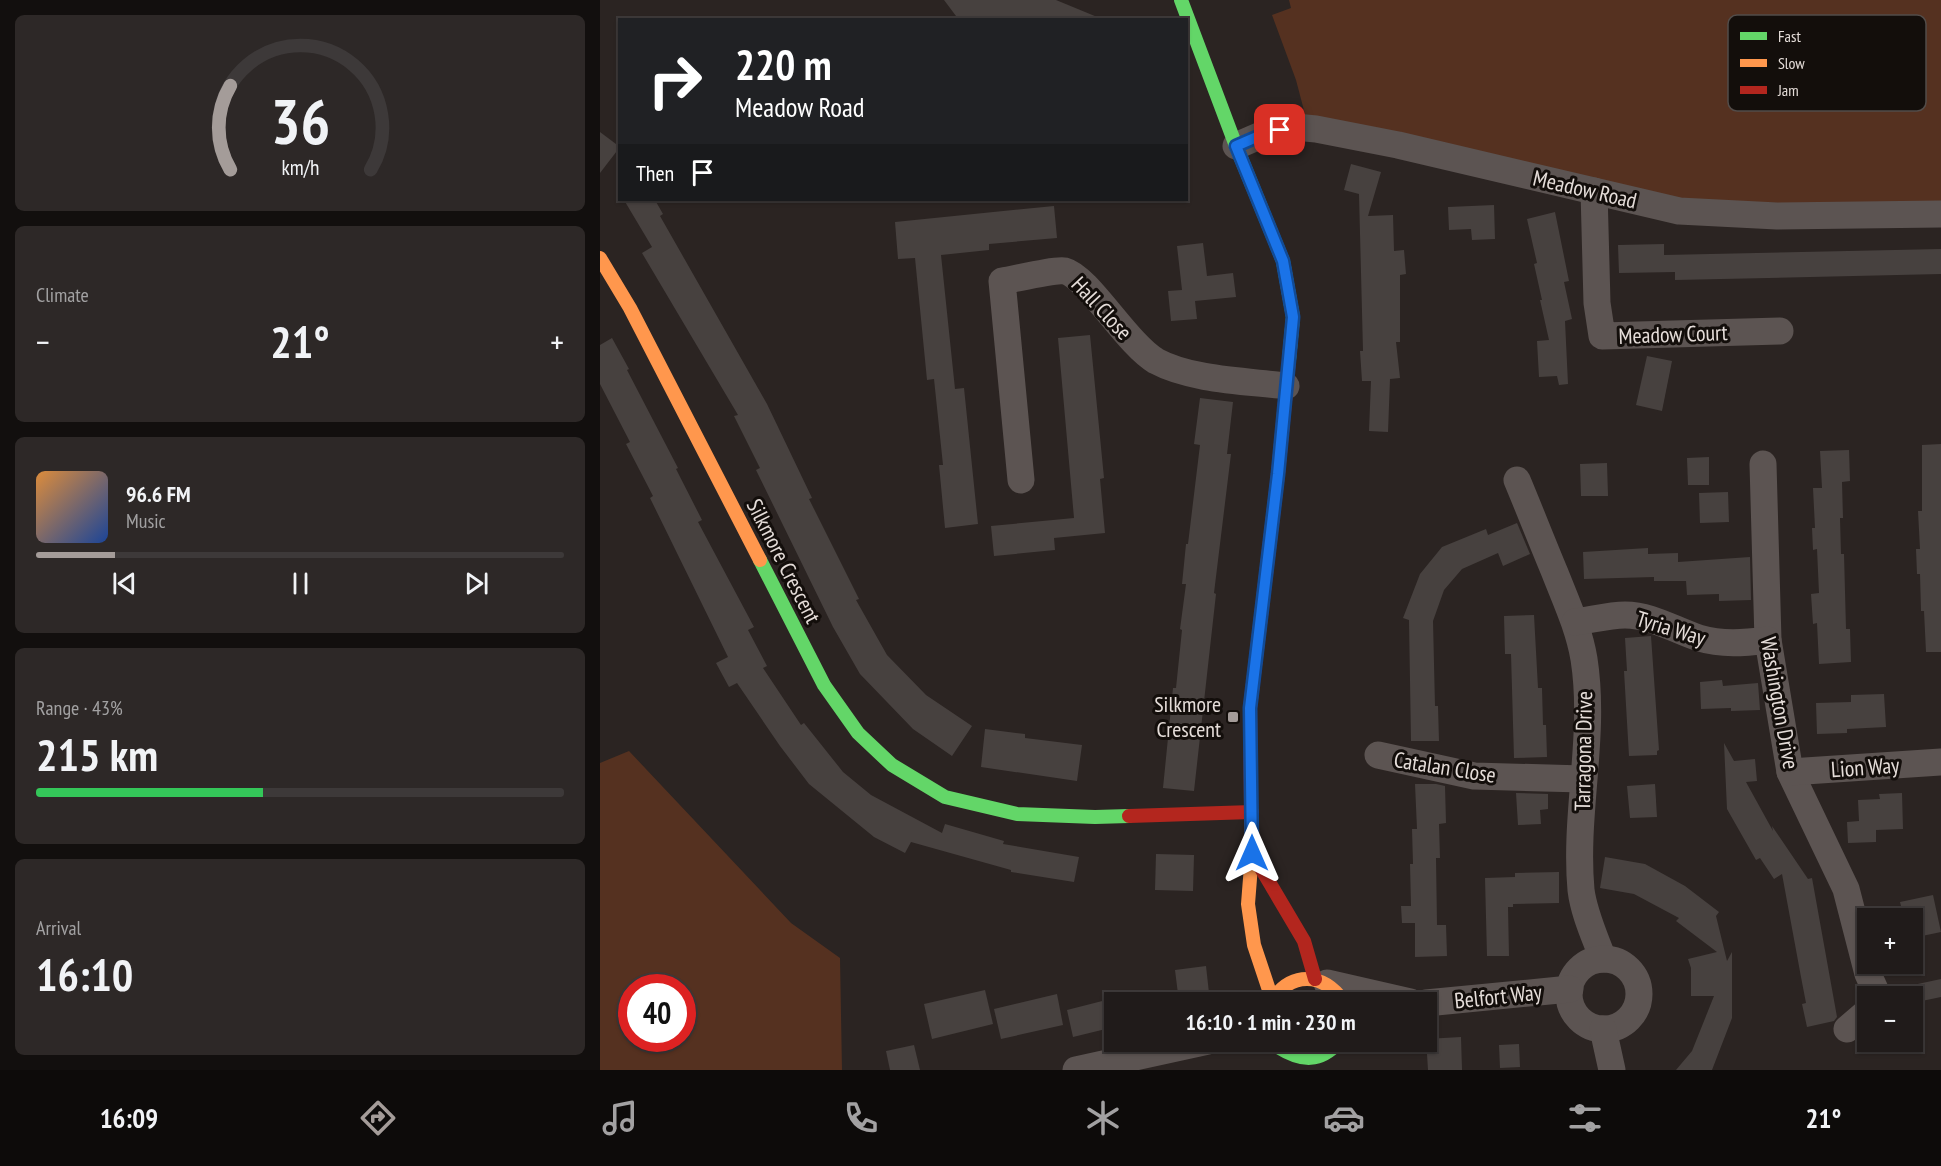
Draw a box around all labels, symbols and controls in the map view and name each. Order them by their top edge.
legend [1728,15,1926,111]
text: Fast [1778,26,1801,46]
text: 220 m [735,37,832,92]
icon: right [636,42,714,120]
text: Slow [1778,53,1805,73]
text: 36 [270,80,330,161]
text: Jam [1777,80,1799,100]
text: Meadow Road [735,90,864,124]
pin [1254,104,1305,155]
icon: arrive [1263,113,1296,146]
text: km/h [281,153,319,181]
icon: arrive [686,156,719,189]
text: Then [636,159,674,187]
street label: Meadow Road [1530,163,1640,215]
street label: Hall Close [1066,270,1138,346]
text: Climate [36,282,89,308]
text: 21° [270,312,330,370]
street label: Meadow Court [1618,318,1728,350]
text: − [36,320,50,363]
text: + [550,320,564,363]
text: 96.6 FM [126,480,191,508]
street label: Silkmore Crescent [741,494,827,628]
text: Music [126,508,166,534]
icon: previous [108,567,141,600]
icon: pause [284,567,317,600]
icon: next [460,567,493,600]
street label: Tyria Way [1633,604,1710,652]
street label: Washington Drive [1755,635,1805,771]
place label: Silkmore Crescent [1154,690,1221,743]
street label: Tarragona Drive [1568,691,1598,811]
text: Range · 43% [36,695,123,721]
marker: Silkmore Crescent [1226,710,1240,724]
text: 215 km [36,725,158,783]
street label: Catalan Close [1392,745,1498,789]
street label: Lion Way [1830,751,1901,783]
position arrow [1220,821,1284,885]
map controls [1857,908,1923,1052]
button: + [1857,908,1923,974]
text: Arrival [36,915,81,941]
text: 16:10 [36,945,133,1003]
speed limit sign: 40 [618,974,696,1052]
street label: Belfort Way [1453,977,1544,1015]
button: − [1857,986,1923,1052]
text: 16:10 · 1 min · 230 m [1185,1008,1356,1036]
icon: directions [357,1097,399,1139]
icon: music [599,1097,641,1139]
icon: phone [840,1097,882,1139]
icon: climate [1082,1097,1124,1139]
icon: car [1323,1097,1365,1139]
icon: filters [1564,1097,1606,1139]
text: 16:09 [100,1101,158,1135]
text: 21° [1806,1101,1841,1135]

